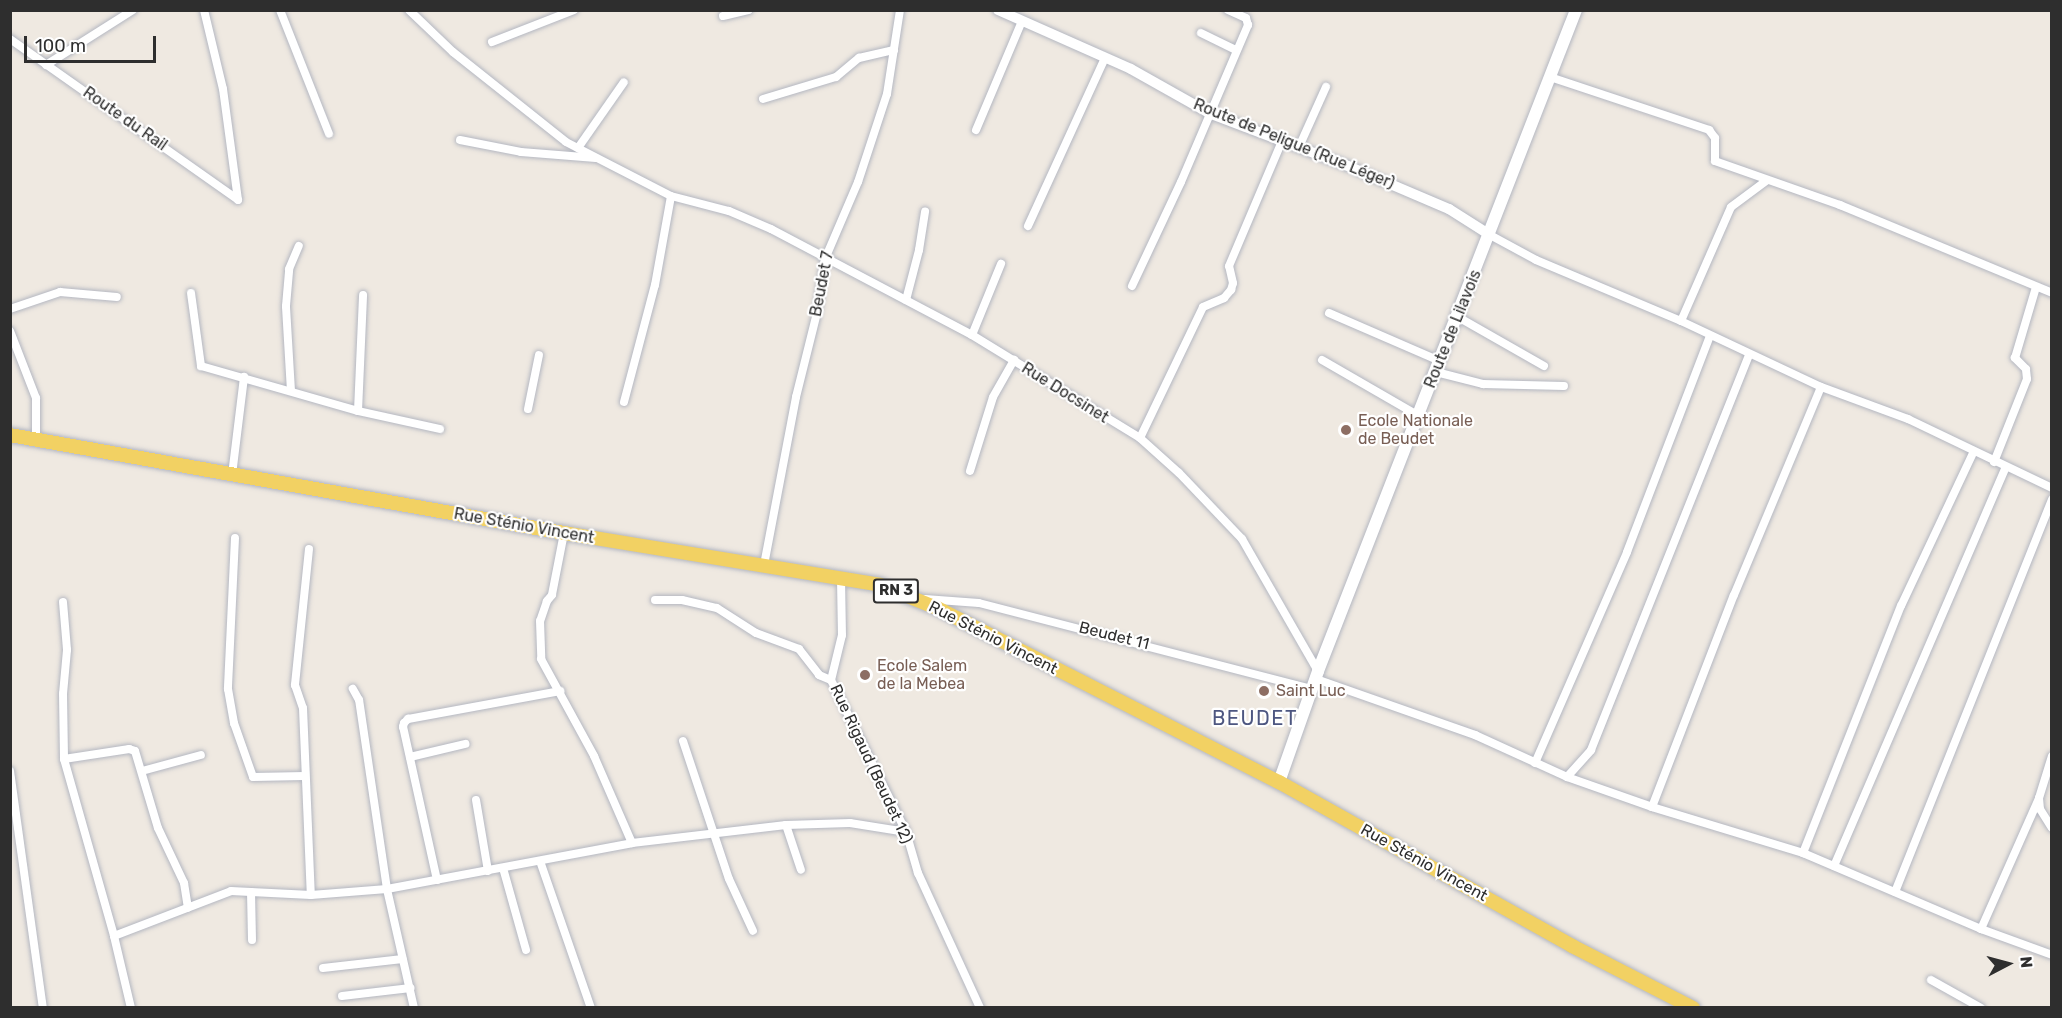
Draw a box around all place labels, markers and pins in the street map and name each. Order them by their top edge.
place label: Ecole Nationale de Beudet [1358,411,1473,449]
marker: Ecole Nationale de Beudet [1339,423,1353,437]
place label: Ecole Salem de la Mebea [877,656,967,694]
marker: Ecole Salem de la Mebea [858,668,872,682]
place label: Saint Luc [1276,681,1346,701]
marker: Saint Luc [1257,684,1271,698]

